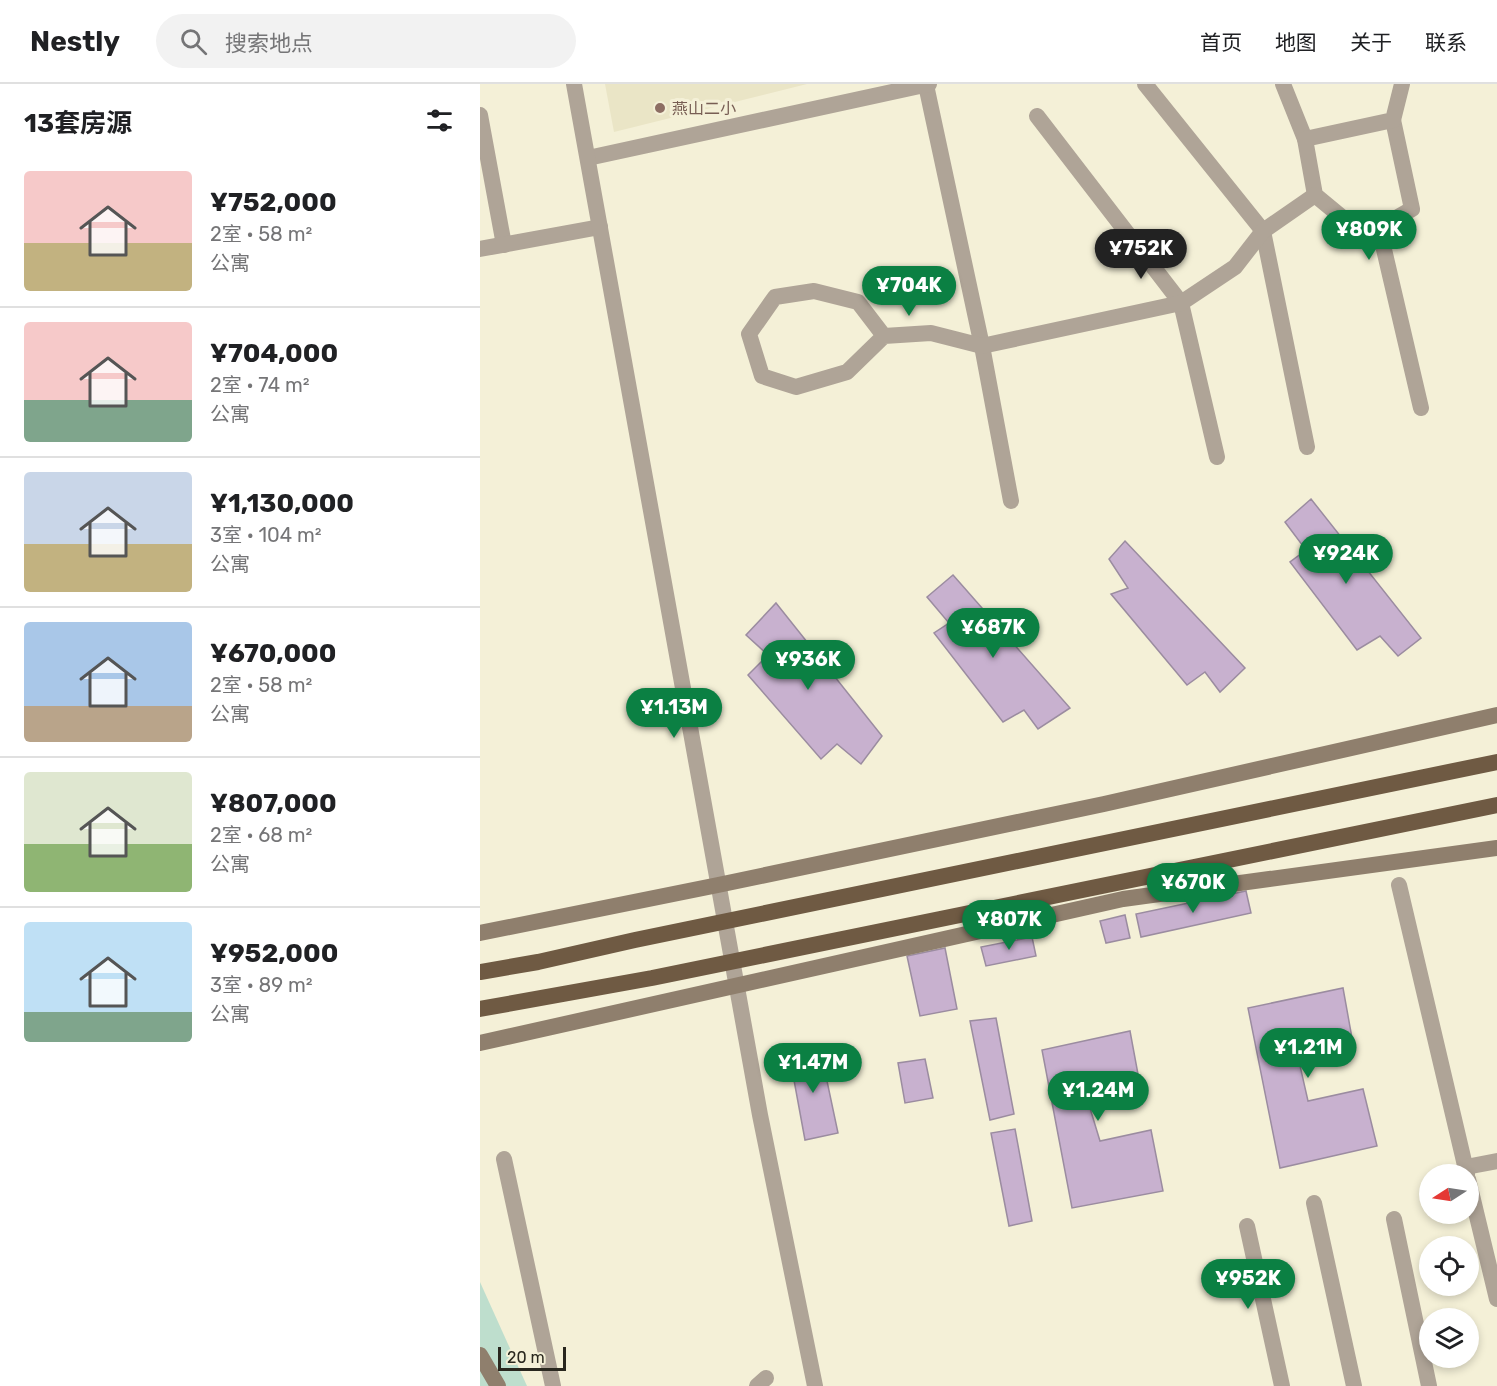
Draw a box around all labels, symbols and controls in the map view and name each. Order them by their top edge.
search box [156,14,576,68]
text: Nestly [30,25,120,58]
icon: search [177,25,210,58]
text: 搜索地点 [225,30,313,57]
text: 首页 [1200,30,1242,55]
text: 地图 [1275,30,1317,55]
text: 关于 [1350,30,1392,55]
text: 联系 [1425,30,1467,55]
place label: 燕山二小 [672,99,736,118]
marker: 燕山二小 [653,101,667,115]
icon: filters [423,104,456,137]
text: 13套房源 [24,108,132,139]
text: ¥752,000 [210,187,337,218]
icon: home [72,195,144,267]
pin: ¥809K [1327,210,1411,261]
text: ¥809K [1336,217,1403,241]
text: 2室 · 58 m² [210,222,312,246]
pin: ¥752K [1099,229,1183,280]
text: ¥752K [1109,236,1173,260]
text: 公寓 [210,251,250,275]
pin: ¥704K [867,266,951,317]
text: ¥704K [876,273,942,297]
text: ¥704,000 [210,338,338,369]
icon: home [72,346,144,418]
text: 2室 · 74 m² [210,373,310,397]
text: 公寓 [210,402,250,426]
text: ¥1,130,000 [210,488,354,519]
icon: home [72,496,144,568]
text: 3室 · 104 m² [210,523,322,547]
pin: ¥924K [1304,534,1388,585]
text: ¥924K [1313,541,1379,565]
text: 公寓 [210,552,250,576]
pin: ¥687K [951,608,1035,659]
text: ¥687K [960,615,1026,639]
text: ¥670,000 [210,638,336,669]
pin: ¥936K [766,640,850,691]
icon: home [72,646,144,718]
text: ¥936K [775,647,841,671]
text: 2室 · 58 m² [210,673,312,697]
pin: ¥1.13M [625,688,723,739]
text: ¥1.13M [640,695,708,719]
text: 公寓 [210,702,250,726]
text: ¥807,000 [210,788,337,819]
icon: home [72,796,144,868]
text: 2室 · 68 m² [210,823,312,847]
text: 公寓 [210,852,250,876]
pin: ¥670K [1151,863,1235,914]
text: ¥670K [1161,870,1225,894]
pin: ¥807K [967,900,1051,951]
text: ¥807K [976,907,1042,931]
text: ¥952,000 [210,938,338,969]
icon: home [72,946,144,1018]
text: 3室 · 89 m² [210,973,313,997]
text: 公寓 [210,1002,250,1026]
pin: ¥1.21M [1259,1028,1357,1079]
text: ¥1.21M [1274,1035,1342,1059]
pin: ¥1.47M [764,1043,862,1094]
text: ¥1.47M [778,1050,848,1074]
pin: ¥1.24M [1049,1071,1147,1122]
text: ¥1.24M [1062,1078,1134,1102]
north arrow [1419,1164,1479,1224]
map controls [1419,1164,1479,1368]
button: locate [1419,1236,1479,1296]
pin: ¥952K [1206,1259,1290,1310]
text: ¥952K [1215,1266,1281,1290]
button: layers [1419,1308,1479,1368]
scale bar [498,1344,566,1372]
text: 20 m [507,1348,545,1367]

